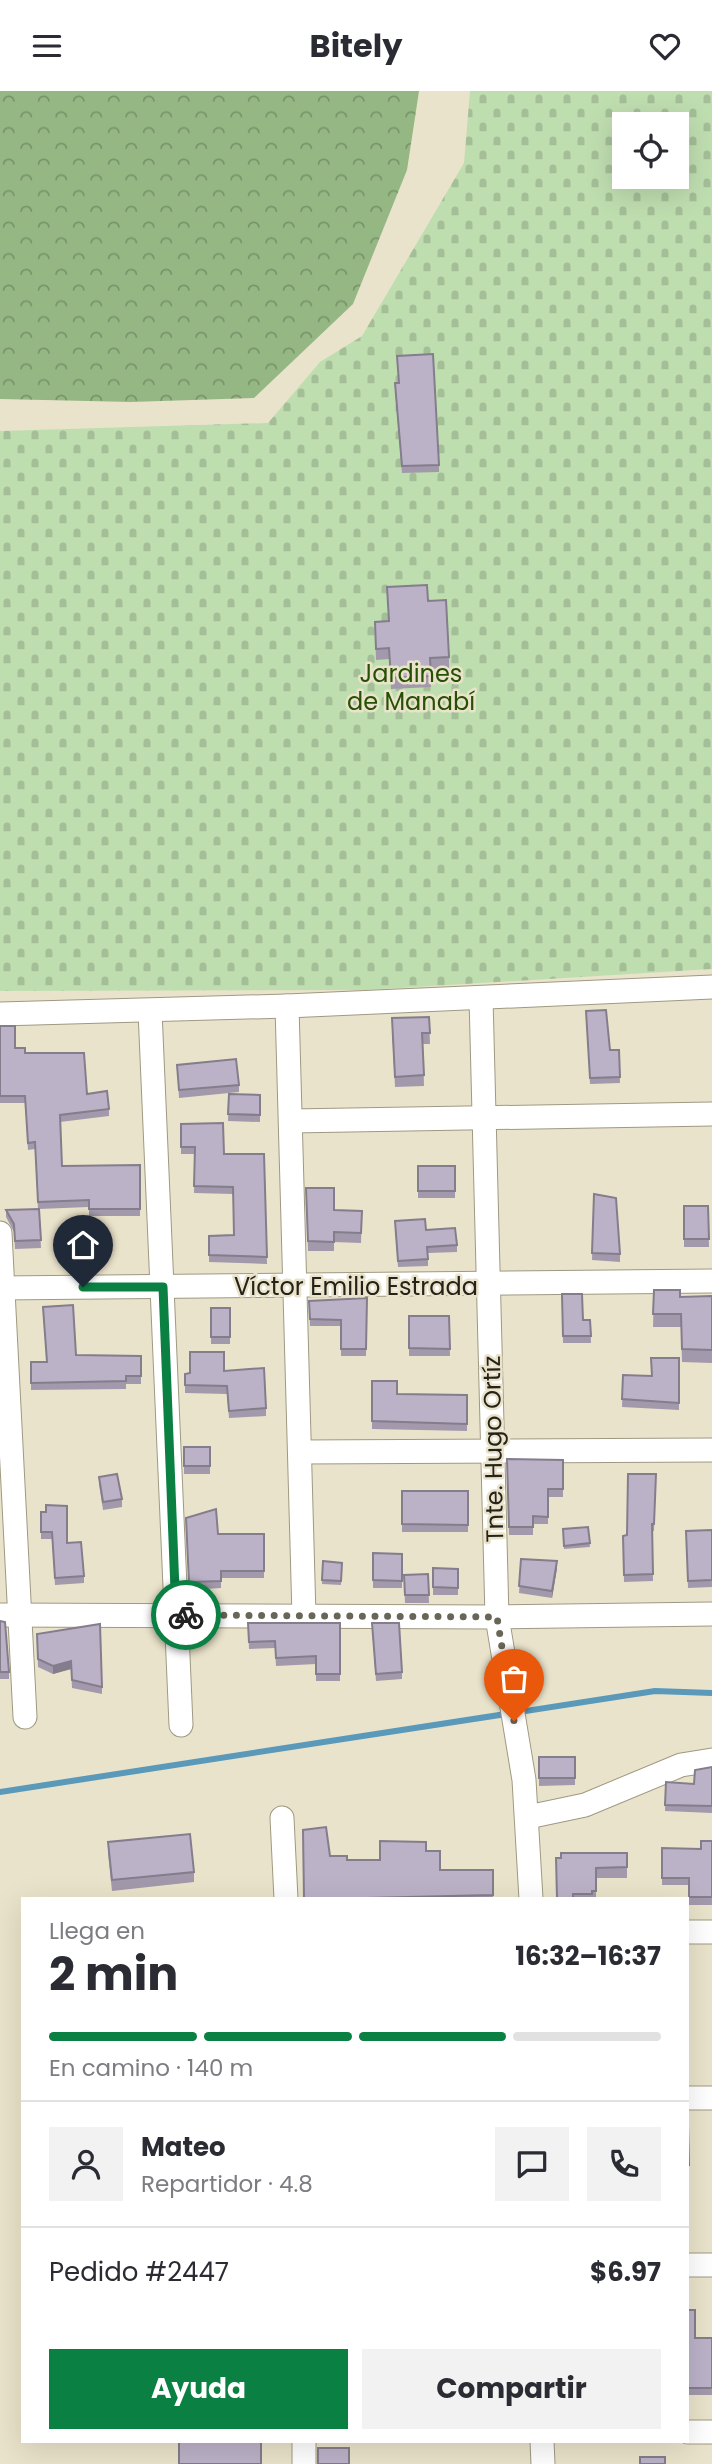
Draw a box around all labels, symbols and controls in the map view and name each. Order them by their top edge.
text: Bitely [310,23,402,68]
icon: menu [28,27,66,65]
icon: heart [646,27,684,65]
map controls [612,112,689,189]
button: locate [612,112,689,189]
park label: Jardines de Manabí [347,657,475,718]
pin [53,1215,113,1287]
icon: home [64,1226,102,1264]
street label: Víctor Emilio Estrada [234,1270,478,1303]
street label: Tnte. Hugo Ortíz [475,1355,511,1543]
courier [151,1580,221,1650]
icon: bike [167,1596,205,1634]
pin [484,1649,544,1721]
icon: bag [495,1660,533,1698]
text: Llega en [49,1915,145,1947]
text: 16:32–16:37 [515,1938,661,1974]
text: 2 min [49,1942,178,2006]
text: En camino · 140 m [49,2052,253,2084]
button: person [49,2127,123,2201]
button: chat [495,2127,569,2201]
button: phone [587,2127,661,2201]
text: Mateo [141,2129,226,2165]
text: Repartidor · 4.8 [141,2168,313,2200]
text: Pedido #2447 [49,2254,229,2290]
text: $6.97 [590,2254,661,2290]
button: Ayuda [49,2349,348,2429]
button: Compartir [362,2349,661,2429]

